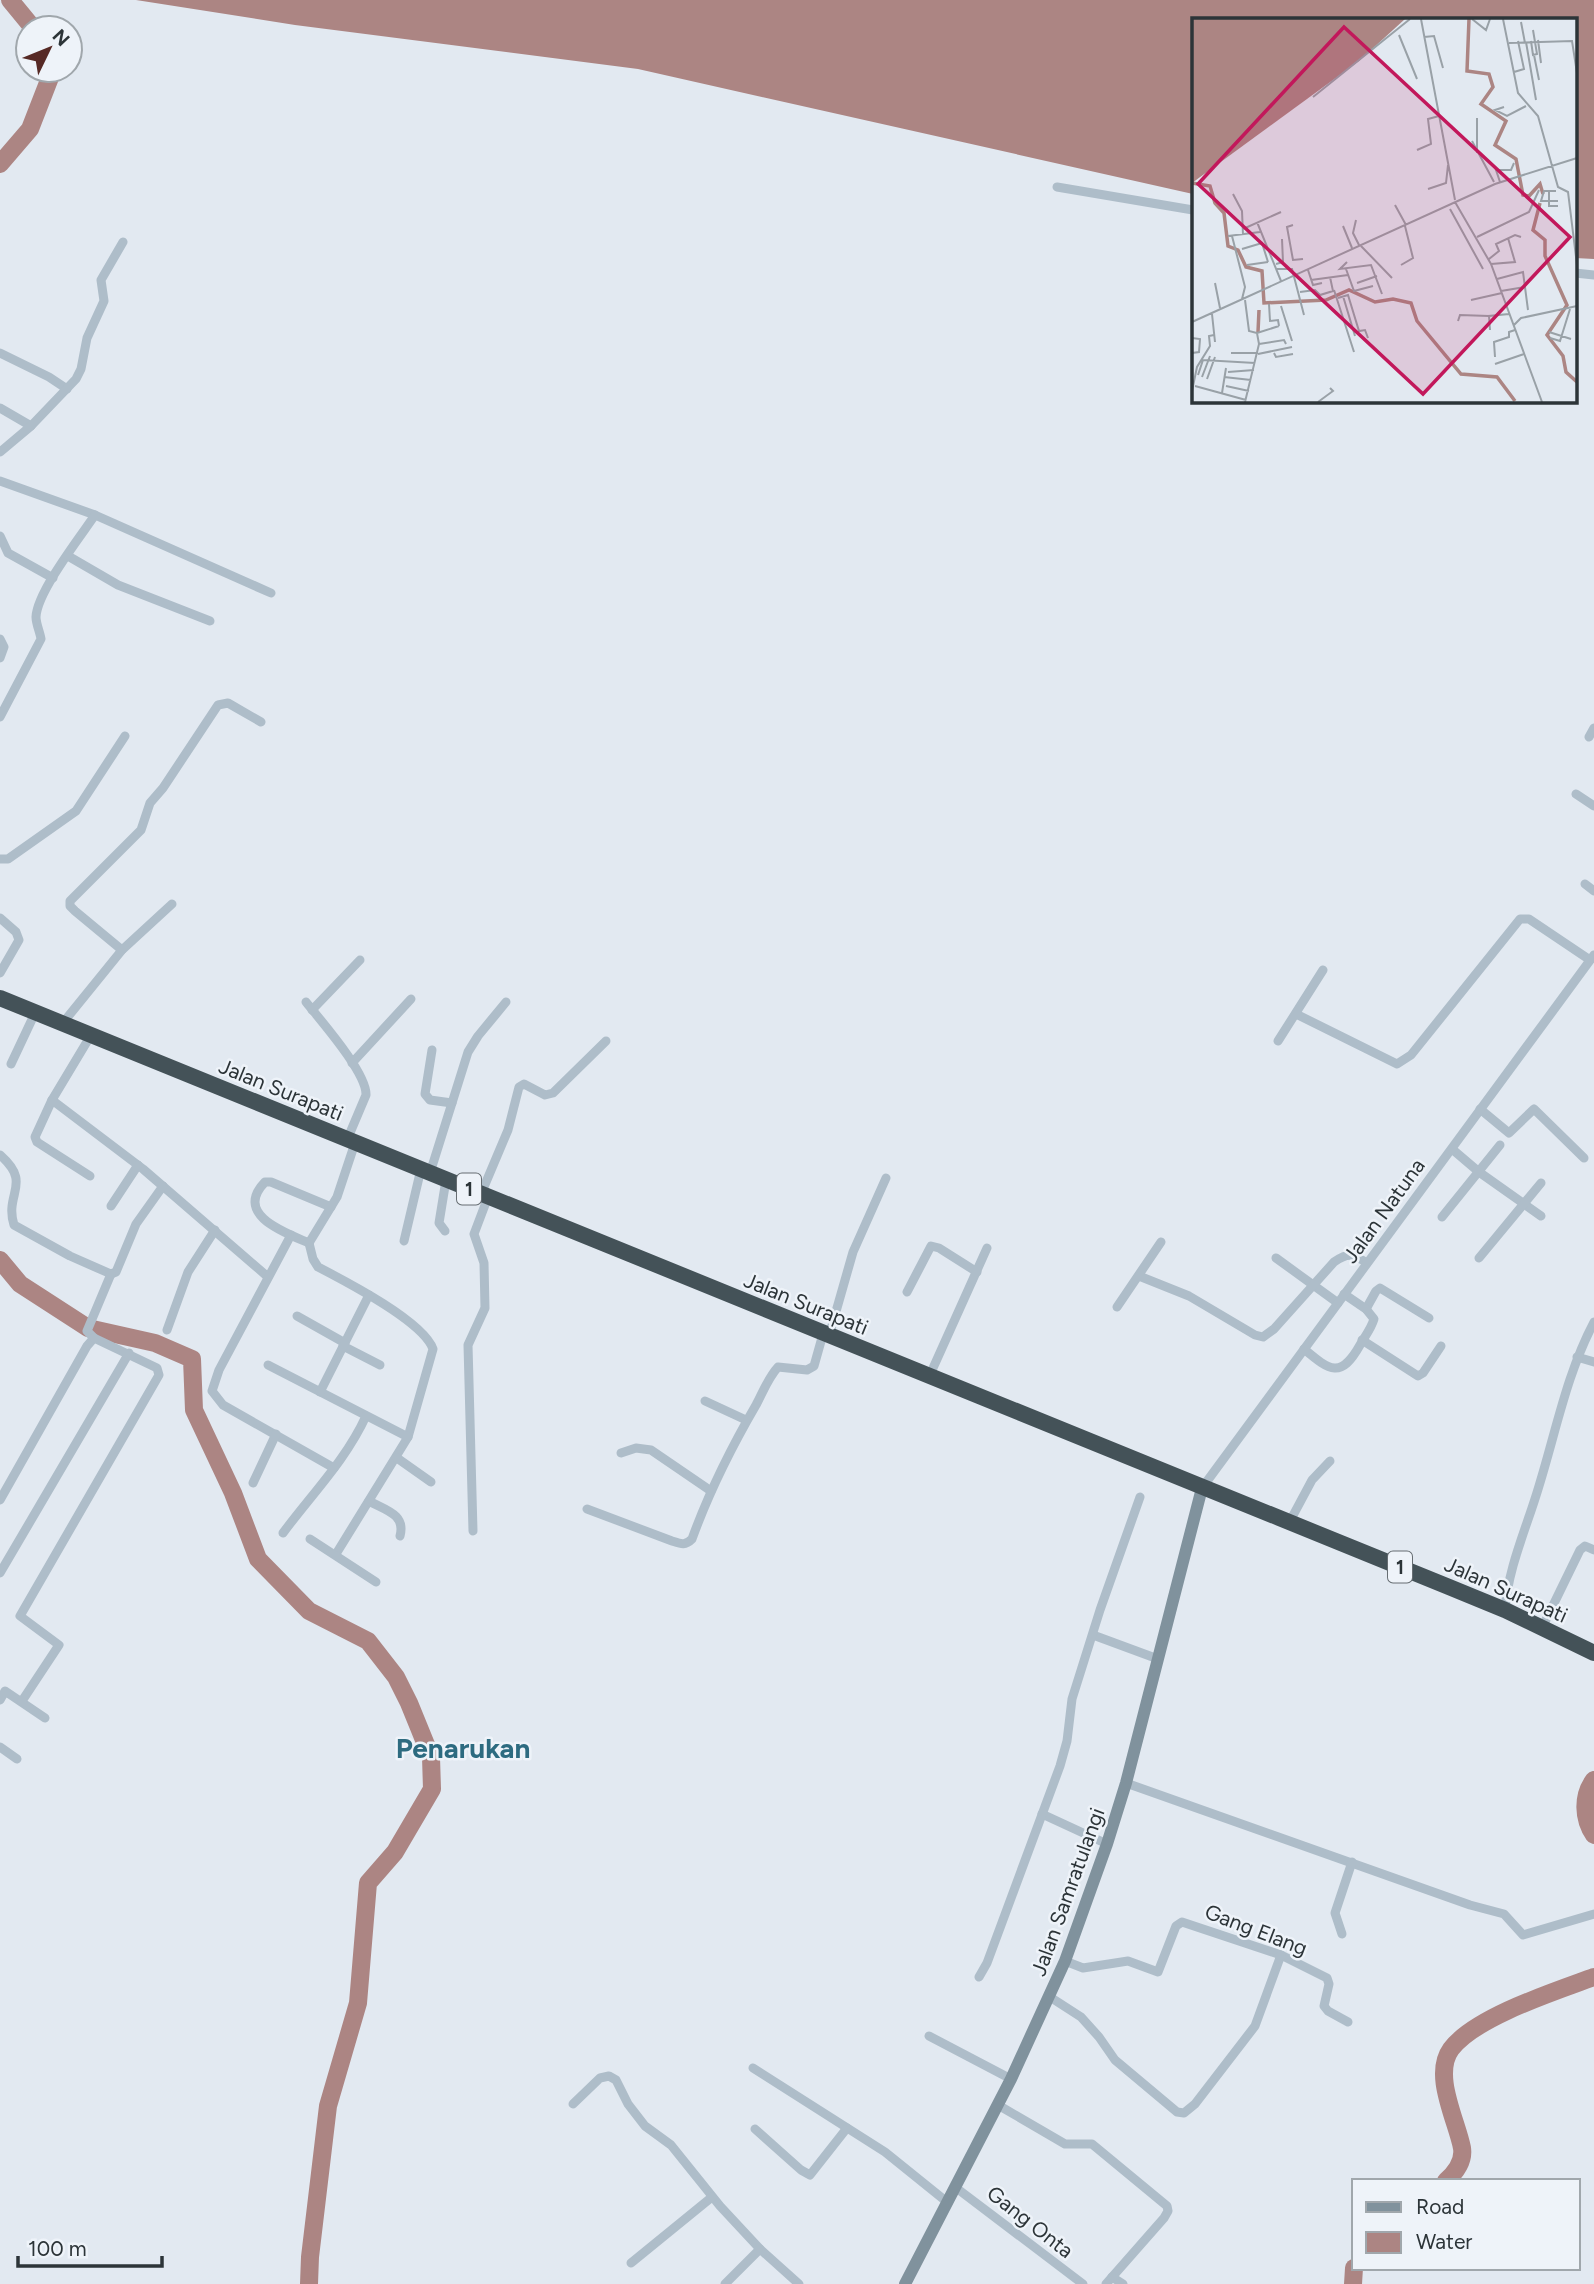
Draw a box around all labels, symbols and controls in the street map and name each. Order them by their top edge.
north arrow [14,14,84,84]
inset map [1192,18,1576,402]
text: N [48,25,74,51]
street label: Jalan Surapati [215,1053,347,1126]
street label: Jalan Natuna [1337,1154,1430,1268]
road number: 1 [457,1174,481,1204]
street label: Jalan Surapati [740,1267,872,1340]
street label: Jalan Surapati [1441,1551,1572,1628]
road number: 1 [1388,1552,1412,1582]
district label: Penarukan [396,1731,530,1765]
street label: Jalan Samratulangi [1026,1804,1110,1979]
street label: Gang Elang [1201,1899,1311,1961]
legend [1352,2179,1580,2270]
street label: Gang Onta [982,2180,1078,2263]
text: Road [1416,2194,1464,2219]
scale bar [18,2224,161,2268]
text: Water [1416,2229,1472,2254]
text: 100 m [28,2236,87,2261]

